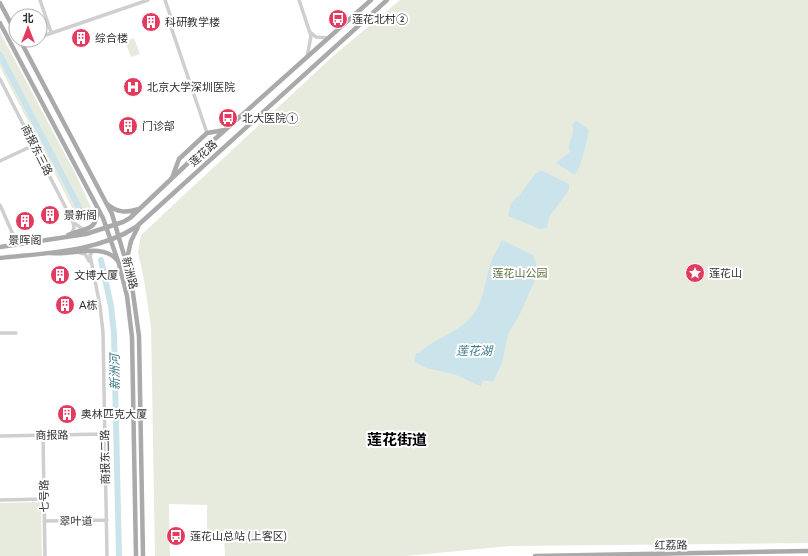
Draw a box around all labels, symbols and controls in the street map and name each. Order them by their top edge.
north arrow [8,8,48,48]
bus stop icon: 莲花北村② [327,8,349,30]
text: 北 [23,11,34,24]
building icon: 科研教学楼 [140,11,162,33]
place label: 莲花北村② [352,12,408,25]
place label: 科研教学楼 [165,15,220,28]
building icon: 综合楼 [70,27,92,49]
place label: 综合楼 [95,31,128,44]
hospital icon: 北京大学深圳医院 [122,76,144,98]
place label: 北京大学深圳医院 [147,80,235,93]
bus stop icon: 北大医院① [217,107,239,129]
place label: 北大医院① [242,111,298,124]
building icon: 门诊部 [117,115,139,137]
place label: 门诊部 [142,119,175,132]
street label: 商报东三路 [19,122,56,177]
street label: 莲花路 [186,137,219,168]
building icon: 景新阁 [39,204,61,226]
place label: 景新阁 [64,208,97,221]
building icon: 景晖阁 [14,210,36,232]
place label: 景晖阁 [9,233,42,246]
street label: 新洲路 [120,255,141,290]
place icon: 莲花山 [684,262,706,284]
building icon: 文博大厦 [49,264,71,286]
park label: 莲花山公园 [493,266,548,279]
place label: 莲花山 [709,266,742,279]
place label: 文博大厦 [74,268,118,281]
building icon: A栋 [54,294,76,316]
place label: A栋 [79,298,97,311]
water label: 莲花湖 [456,343,494,358]
water label: 新洲河 [107,352,122,390]
building icon: 奥林匹克大厦 [56,403,78,425]
place label: 奥林匹克大厦 [81,407,147,420]
street label: 商报路 [35,428,69,441]
street label: 商报东二路 [98,429,111,485]
district label: 莲花街道 [367,430,427,448]
street label: 七号路 [37,479,50,513]
street label: 翠叶道 [59,514,93,527]
bus stop icon: 莲花山总站 (上客区) [165,525,187,547]
place label: 莲花山总站 (上客区) [190,529,287,542]
street label: 红荔路 [654,538,688,551]

